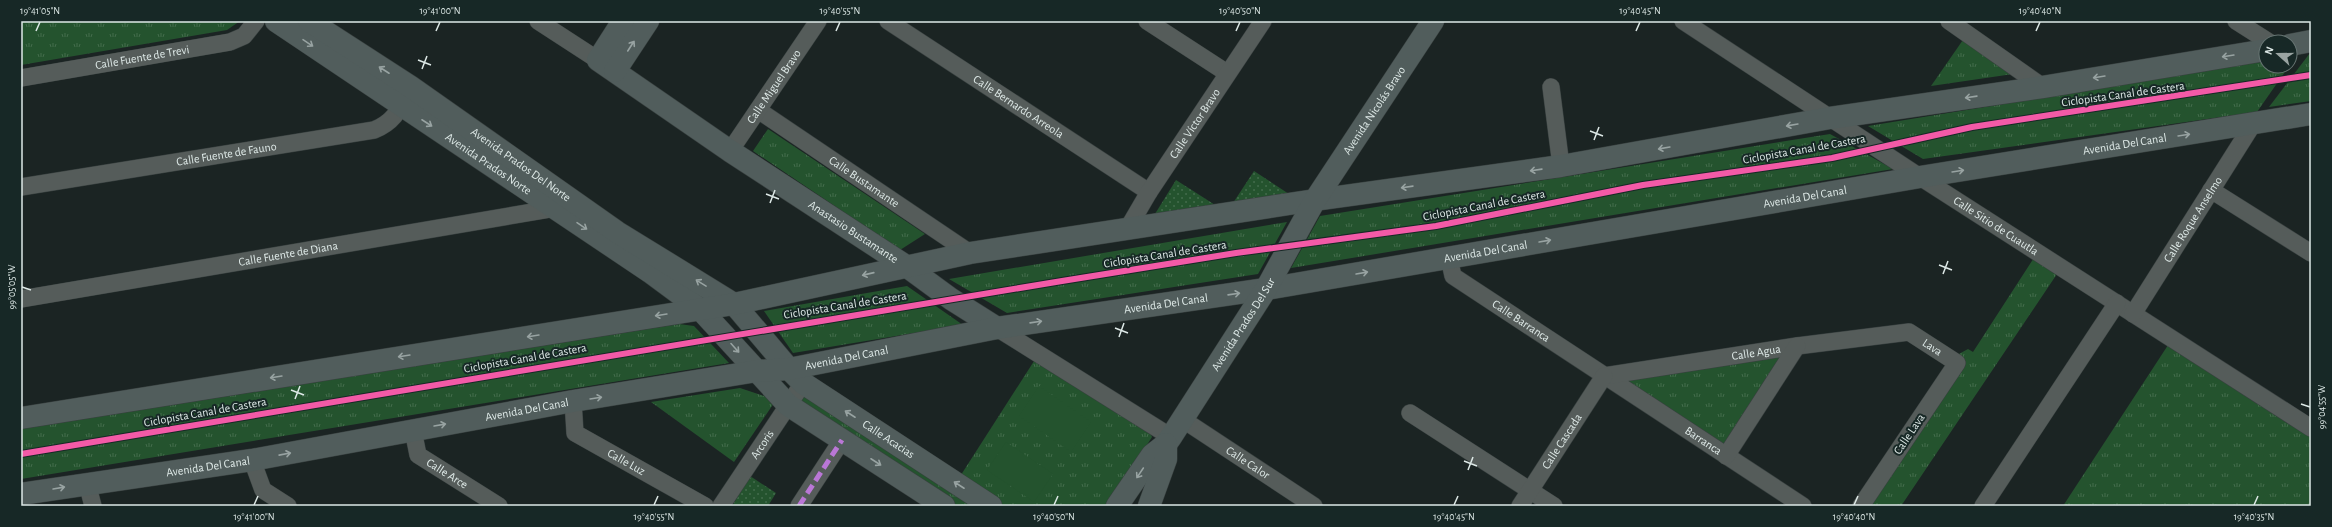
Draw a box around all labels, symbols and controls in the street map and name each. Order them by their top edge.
text: 19°41'05"N [20,6,60,16]
text: 19°41'00"N [419,6,461,16]
text: 19°40'55"N [820,6,860,16]
text: 19°40'50"N [1219,6,1261,16]
text: 19°40'45"N [1619,6,1661,16]
text: 19°40'40"N [2019,6,2061,16]
north arrow [2258,34,2298,74]
one-way arrow [302,39,313,47]
one-way arrow [628,40,636,52]
street label: Calle Fuente de Trevi [94,43,190,71]
text: N [2263,45,2276,56]
street label: Calle Miguel Bravo [745,47,803,126]
one-way arrow [2221,52,2234,60]
street label: Avenida Nicolás Bravo [1341,64,1407,157]
one-way arrow [379,66,390,74]
street label: Calle Bernardo Arreola [971,73,1066,141]
one-way arrow [2093,73,2106,81]
street label: Ciclopista Canal de Castera [2061,79,2186,109]
street label: Calle Víctor Bravo [1167,86,1222,161]
one-way arrow [1965,93,1978,101]
one-way arrow [421,120,433,128]
one-way arrow [1786,121,1799,129]
street label: Avenida Prados Del Norte [469,125,573,204]
street label: Avenida Prados Norte [443,131,534,197]
street label: Avenida Del Canal [2082,131,2167,157]
one-way arrow [2177,131,2190,139]
street label: Ciclopista Canal de Castera [1742,132,1867,166]
street label: Calle Fuente de Fauno [175,140,277,168]
one-way arrow [1658,144,1671,152]
street label: Calle Bustamante [827,154,901,209]
one-way arrow [1530,166,1543,174]
one-way arrow [1951,167,1964,175]
street label: Calle Roque Anselmo [2161,174,2224,264]
one-way arrow [1401,183,1414,191]
street label: Avenida Del Canal [1762,184,1848,210]
street label: Ciclopista Canal de Castera [1422,187,1547,223]
street label: Calle Sitio de Cuautla [1951,194,2041,258]
street label: Anastasio Bustamante [806,198,900,265]
one-way arrow [577,222,588,230]
one-way arrow [1538,237,1551,245]
street label: Ciclopista Canal de Castera [1103,238,1228,270]
street label: Avenida Del Canal [1443,238,1528,264]
street label: Calle Fuente de Diana [238,239,339,268]
text: 99°05'05"W [7,265,17,309]
one-way arrow [1355,268,1368,276]
one-way arrow [862,271,875,279]
street label: Avenida Prados Del Sur [1209,276,1277,373]
one-way arrow [695,279,707,287]
street label: Ciclopista Canal de Castera [783,289,908,321]
one-way arrow [1227,290,1240,298]
street label: Avenida Del Canal [1123,292,1209,316]
street label: Calle Barranca [1490,298,1553,344]
one-way arrow [655,311,668,319]
one-way arrow [1029,318,1042,326]
one-way arrow [527,332,540,340]
street label: Lava [1920,336,1945,358]
street label: Ciclopista Canal de Castera [463,341,588,375]
one-way arrow [731,343,740,353]
street label: Calle Agua [1731,343,1782,362]
street label: Avenida Del Canal [804,344,889,372]
one-way arrow [398,352,411,360]
one-way arrow [270,373,283,381]
text: 99°04'55"W [2317,385,2327,429]
one-way arrow [589,393,602,401]
street label: Ciclopista Canal de Castera [143,395,268,429]
street label: Avenida Del Canal [484,396,570,423]
one-way arrow [844,409,856,417]
street label: Calle Cascada [1540,411,1584,471]
street label: Calle Lava [1891,411,1927,456]
street label: Calle Acacias [860,418,917,460]
one-way arrow [433,421,446,429]
street label: Barranca [1683,424,1724,457]
street label: Arcoris [748,428,776,461]
street label: Calle Calor [1224,444,1272,481]
street label: Calle Luz [605,447,647,477]
one-way arrow [278,450,291,458]
street label: Avenida Del Canal [165,454,251,479]
street label: Calle Arce [424,456,470,491]
one-way arrow [870,458,881,466]
one-way arrow [1136,467,1144,478]
one-way arrow [953,480,965,488]
one-way arrow [53,484,66,492]
text: 19°41'00"N [233,512,275,522]
text: 19°40'55"N [634,512,674,522]
text: 19°40'50"N [1033,512,1075,522]
text: 19°40'45"N [1433,512,1475,522]
text: 19°40'40"N [1833,512,1875,522]
text: 19°40'35"N [2234,512,2274,522]

